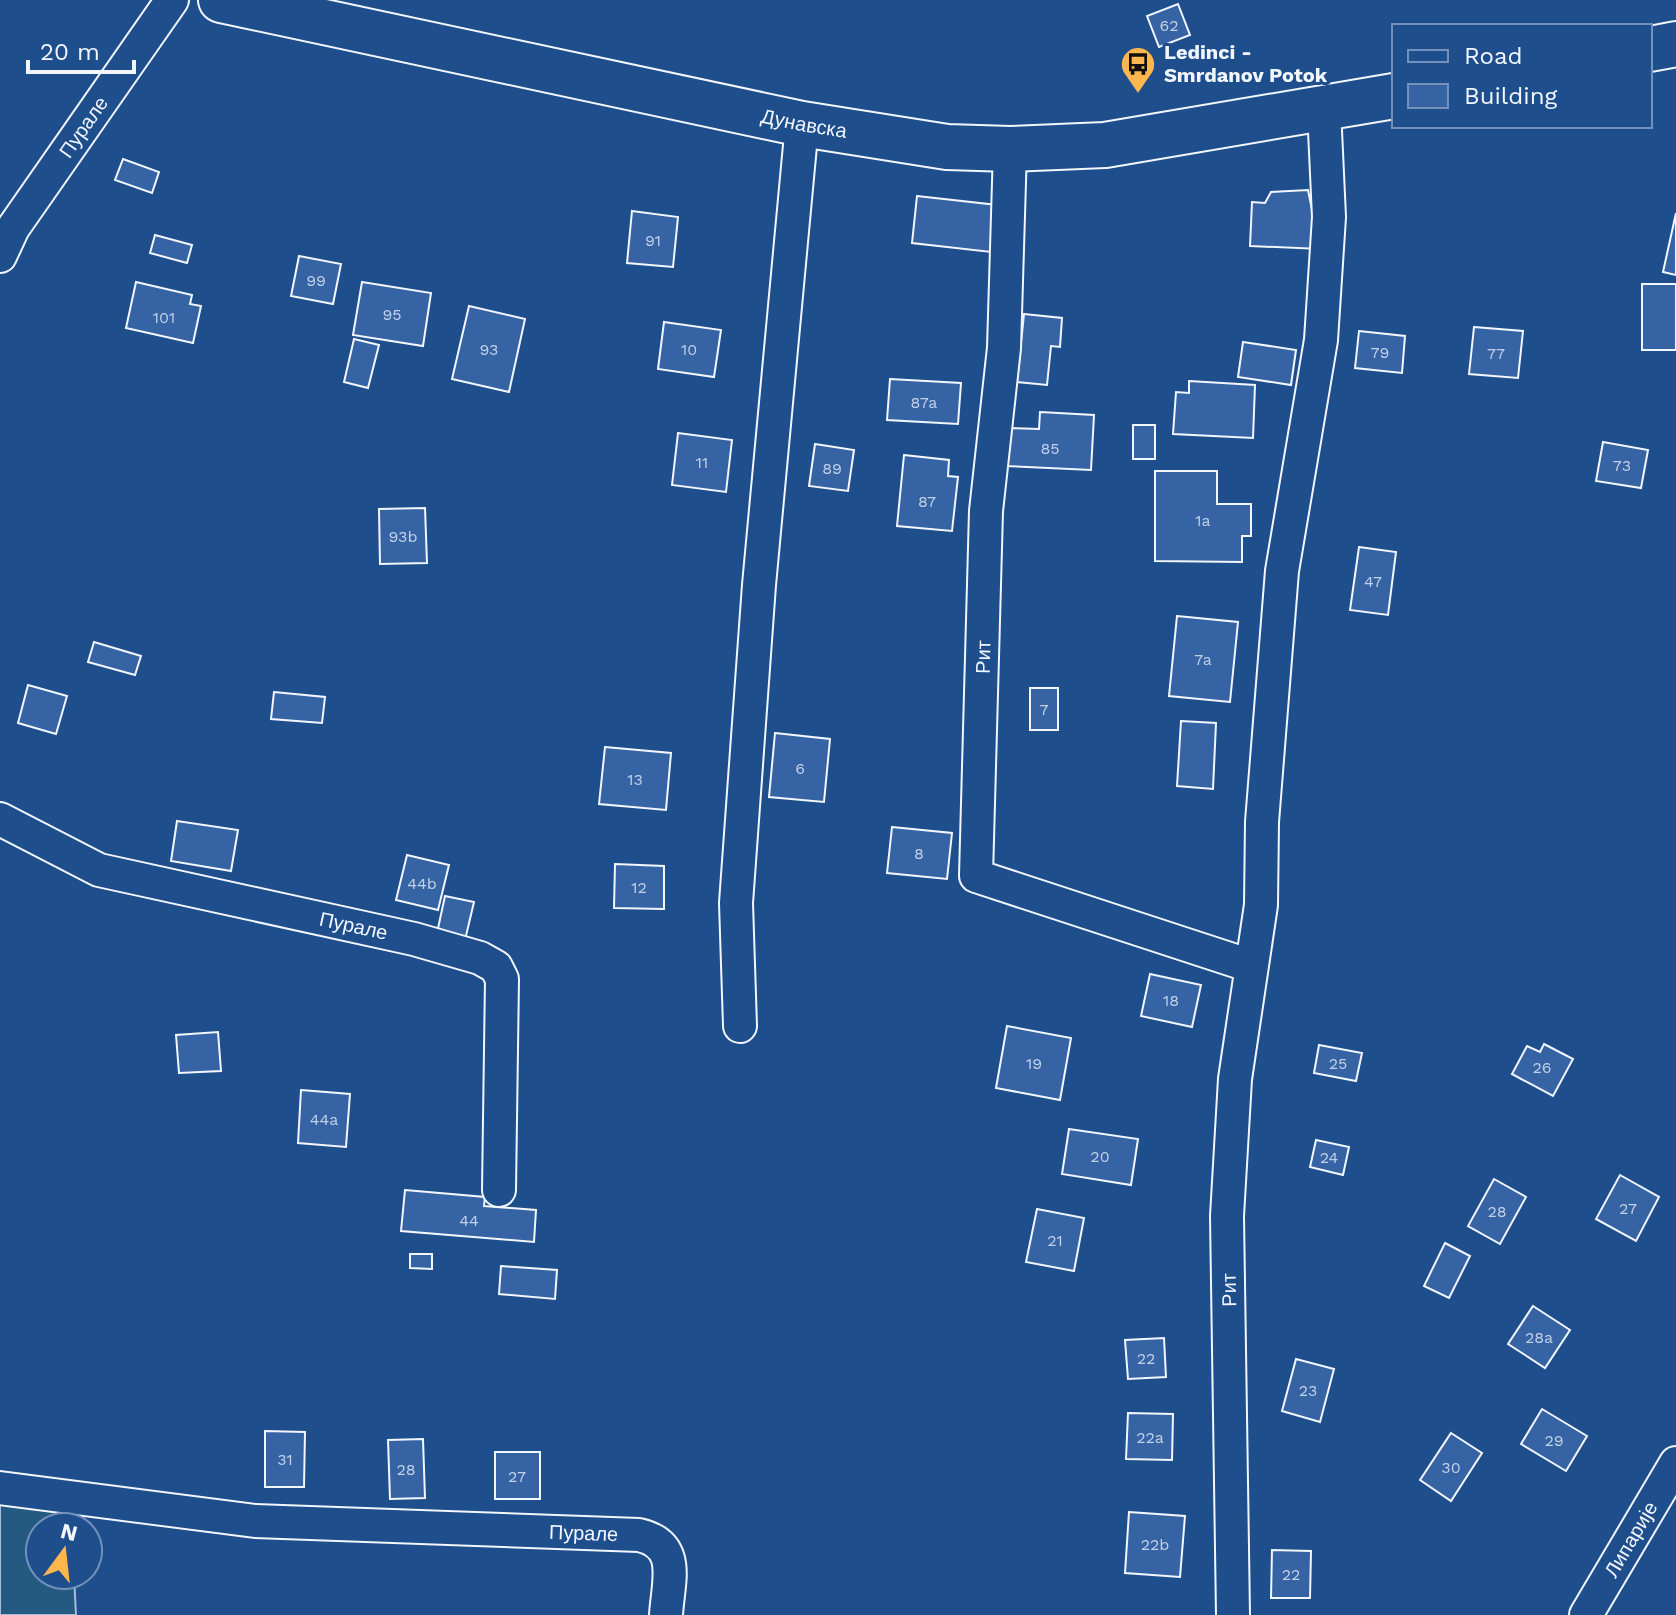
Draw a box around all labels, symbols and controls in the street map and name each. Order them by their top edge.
house number: 62 [1159,16,1179,35]
scale bar [28,24,134,74]
legend [1392,24,1652,128]
text: 20 m [40,38,100,66]
place label: Ledinci - Smrdanov Potok [1164,40,1328,87]
text: Road [1464,42,1523,70]
bus stop icon: Ledinci - Smrdanov Potok [1119,45,1157,95]
text: Building [1464,82,1557,110]
street label: Пурале [54,92,113,162]
street label: Дунавска [759,104,850,143]
house number: 91 [645,231,661,250]
house number: 99 [306,271,326,290]
house number: 95 [382,305,402,324]
house number: 101 [153,308,175,327]
house number: 93 [480,340,498,359]
house number: 10 [681,340,697,359]
house number: 79 [1371,343,1389,362]
house number: 77 [1487,344,1505,363]
house number: 87a [911,393,937,412]
house number: 85 [1040,439,1060,458]
house number: 11 [696,453,708,472]
house number: 73 [1613,456,1631,475]
house number: 89 [822,459,842,478]
house number: 87 [918,492,936,511]
house number: 1a [1195,511,1211,530]
house number: 93b [389,527,417,546]
house number: 47 [1364,572,1382,591]
street label: Рит [971,640,995,674]
house number: 7a [1194,650,1212,669]
house number: 7 [1040,700,1049,719]
house number: 6 [795,759,805,778]
house number: 13 [627,770,643,789]
house number: 8 [914,844,924,863]
house number: 44b [407,874,437,893]
house number: 12 [631,878,647,897]
street label: Пурале [317,907,390,945]
house number: 18 [1163,991,1179,1010]
house number: 19 [1026,1054,1042,1073]
house number: 25 [1329,1054,1347,1073]
house number: 26 [1532,1058,1552,1077]
house number: 44a [310,1110,338,1129]
house number: 20 [1090,1147,1110,1166]
house number: 24 [1320,1148,1339,1167]
house number: 27 [1619,1199,1637,1218]
house number: 28 [1487,1202,1507,1221]
house number: 44 [459,1211,479,1230]
house number: 21 [1047,1231,1063,1250]
street label: Рит [1217,1273,1241,1307]
house number: 28a [1525,1328,1553,1347]
house number: 22 [1137,1349,1155,1368]
house number: 23 [1299,1381,1317,1400]
house number: 22a [1136,1428,1164,1447]
house number: 29 [1544,1431,1564,1450]
house number: 31 [277,1450,293,1469]
house number: 30 [1441,1458,1461,1477]
house number: 28 [396,1460,416,1479]
house number: 27 [508,1467,526,1486]
street label: Липарије [1599,1497,1663,1582]
north arrow [24,1511,104,1591]
text: N [58,1518,80,1546]
street label: Пурале [549,1520,619,1546]
house number: 22b [1141,1535,1169,1554]
house number: 22 [1282,1565,1300,1584]

